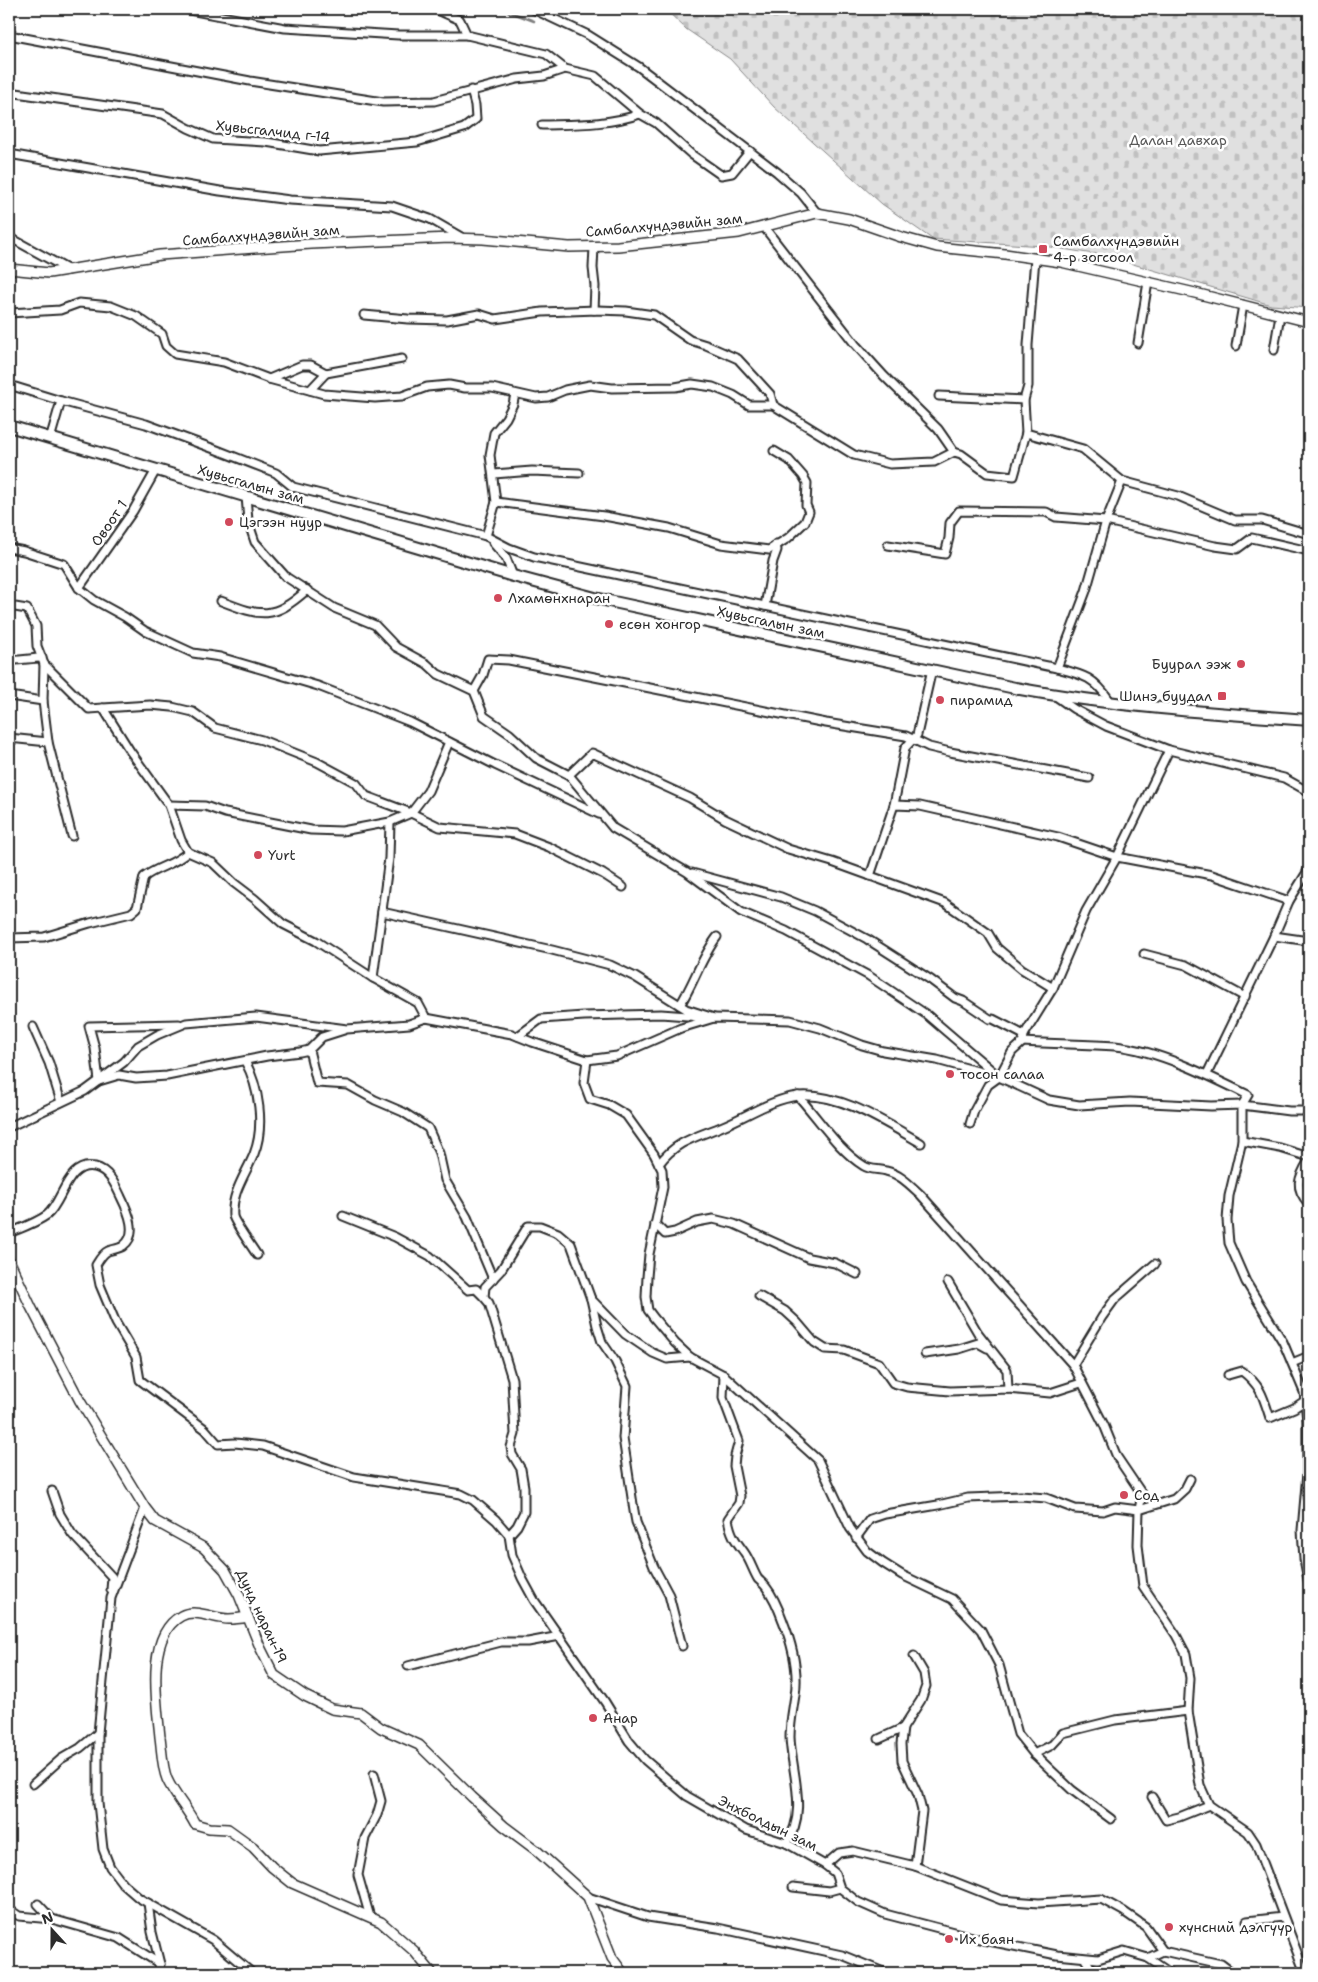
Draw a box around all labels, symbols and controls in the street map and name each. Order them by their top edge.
street label: Хувьсгалчид г-14 [215,116,331,146]
park label: Далан давхар [1129,131,1227,149]
street label: Самбалхүндэвийн зам [585,209,743,241]
street label: Самбалхүндэвийн зам [182,221,340,249]
place label: Самбалхүндэвийн 4-р зогсоол [1053,232,1179,266]
marker: Самбалхүндэвийн 4-р зогсоол [1037,243,1049,255]
street label: Хувьсгалын зам [196,460,306,508]
street label: Овоот 1 [87,496,131,550]
place label: Цэгээн нуур [239,513,322,531]
marker: Цэгээн нуур [223,516,235,528]
place label: Лхамөнхнаран [508,589,610,607]
marker: Лхамөнхнаран [492,592,504,604]
street label: Хувьсгалын зам [715,602,827,642]
place label: есөн хонгор [619,615,701,633]
marker: есөн хонгор [603,618,615,630]
place label: Буурал ээж [1152,655,1232,673]
marker: Буурал ээж [1235,658,1247,670]
place label: Шинэ буудал [1119,687,1212,705]
marker: Шинэ буудал [1216,690,1228,702]
place label: пирамид [950,691,1013,709]
marker: пирамид [934,694,946,706]
place label: Yurt [268,846,296,864]
marker: Yurt [252,849,264,861]
place label: тосон салаа [960,1065,1044,1083]
marker: тосон салаа [944,1068,956,1080]
place label: Сод [1134,1486,1159,1504]
marker: Сод [1118,1489,1130,1501]
street label: Дунд наран-19 [232,1566,292,1666]
place label: Анар [603,1709,638,1727]
marker: Анар [587,1712,599,1724]
street label: Энхболдын зам [715,1791,821,1855]
north arrow [28,1904,78,1954]
text: N [39,1907,56,1928]
place label: хүнсний дэлгүүр [1179,1918,1293,1936]
marker: хүнсний дэлгүүр [1163,1921,1175,1933]
place label: Их баян [959,1930,1014,1948]
marker: Их баян [943,1933,955,1945]

